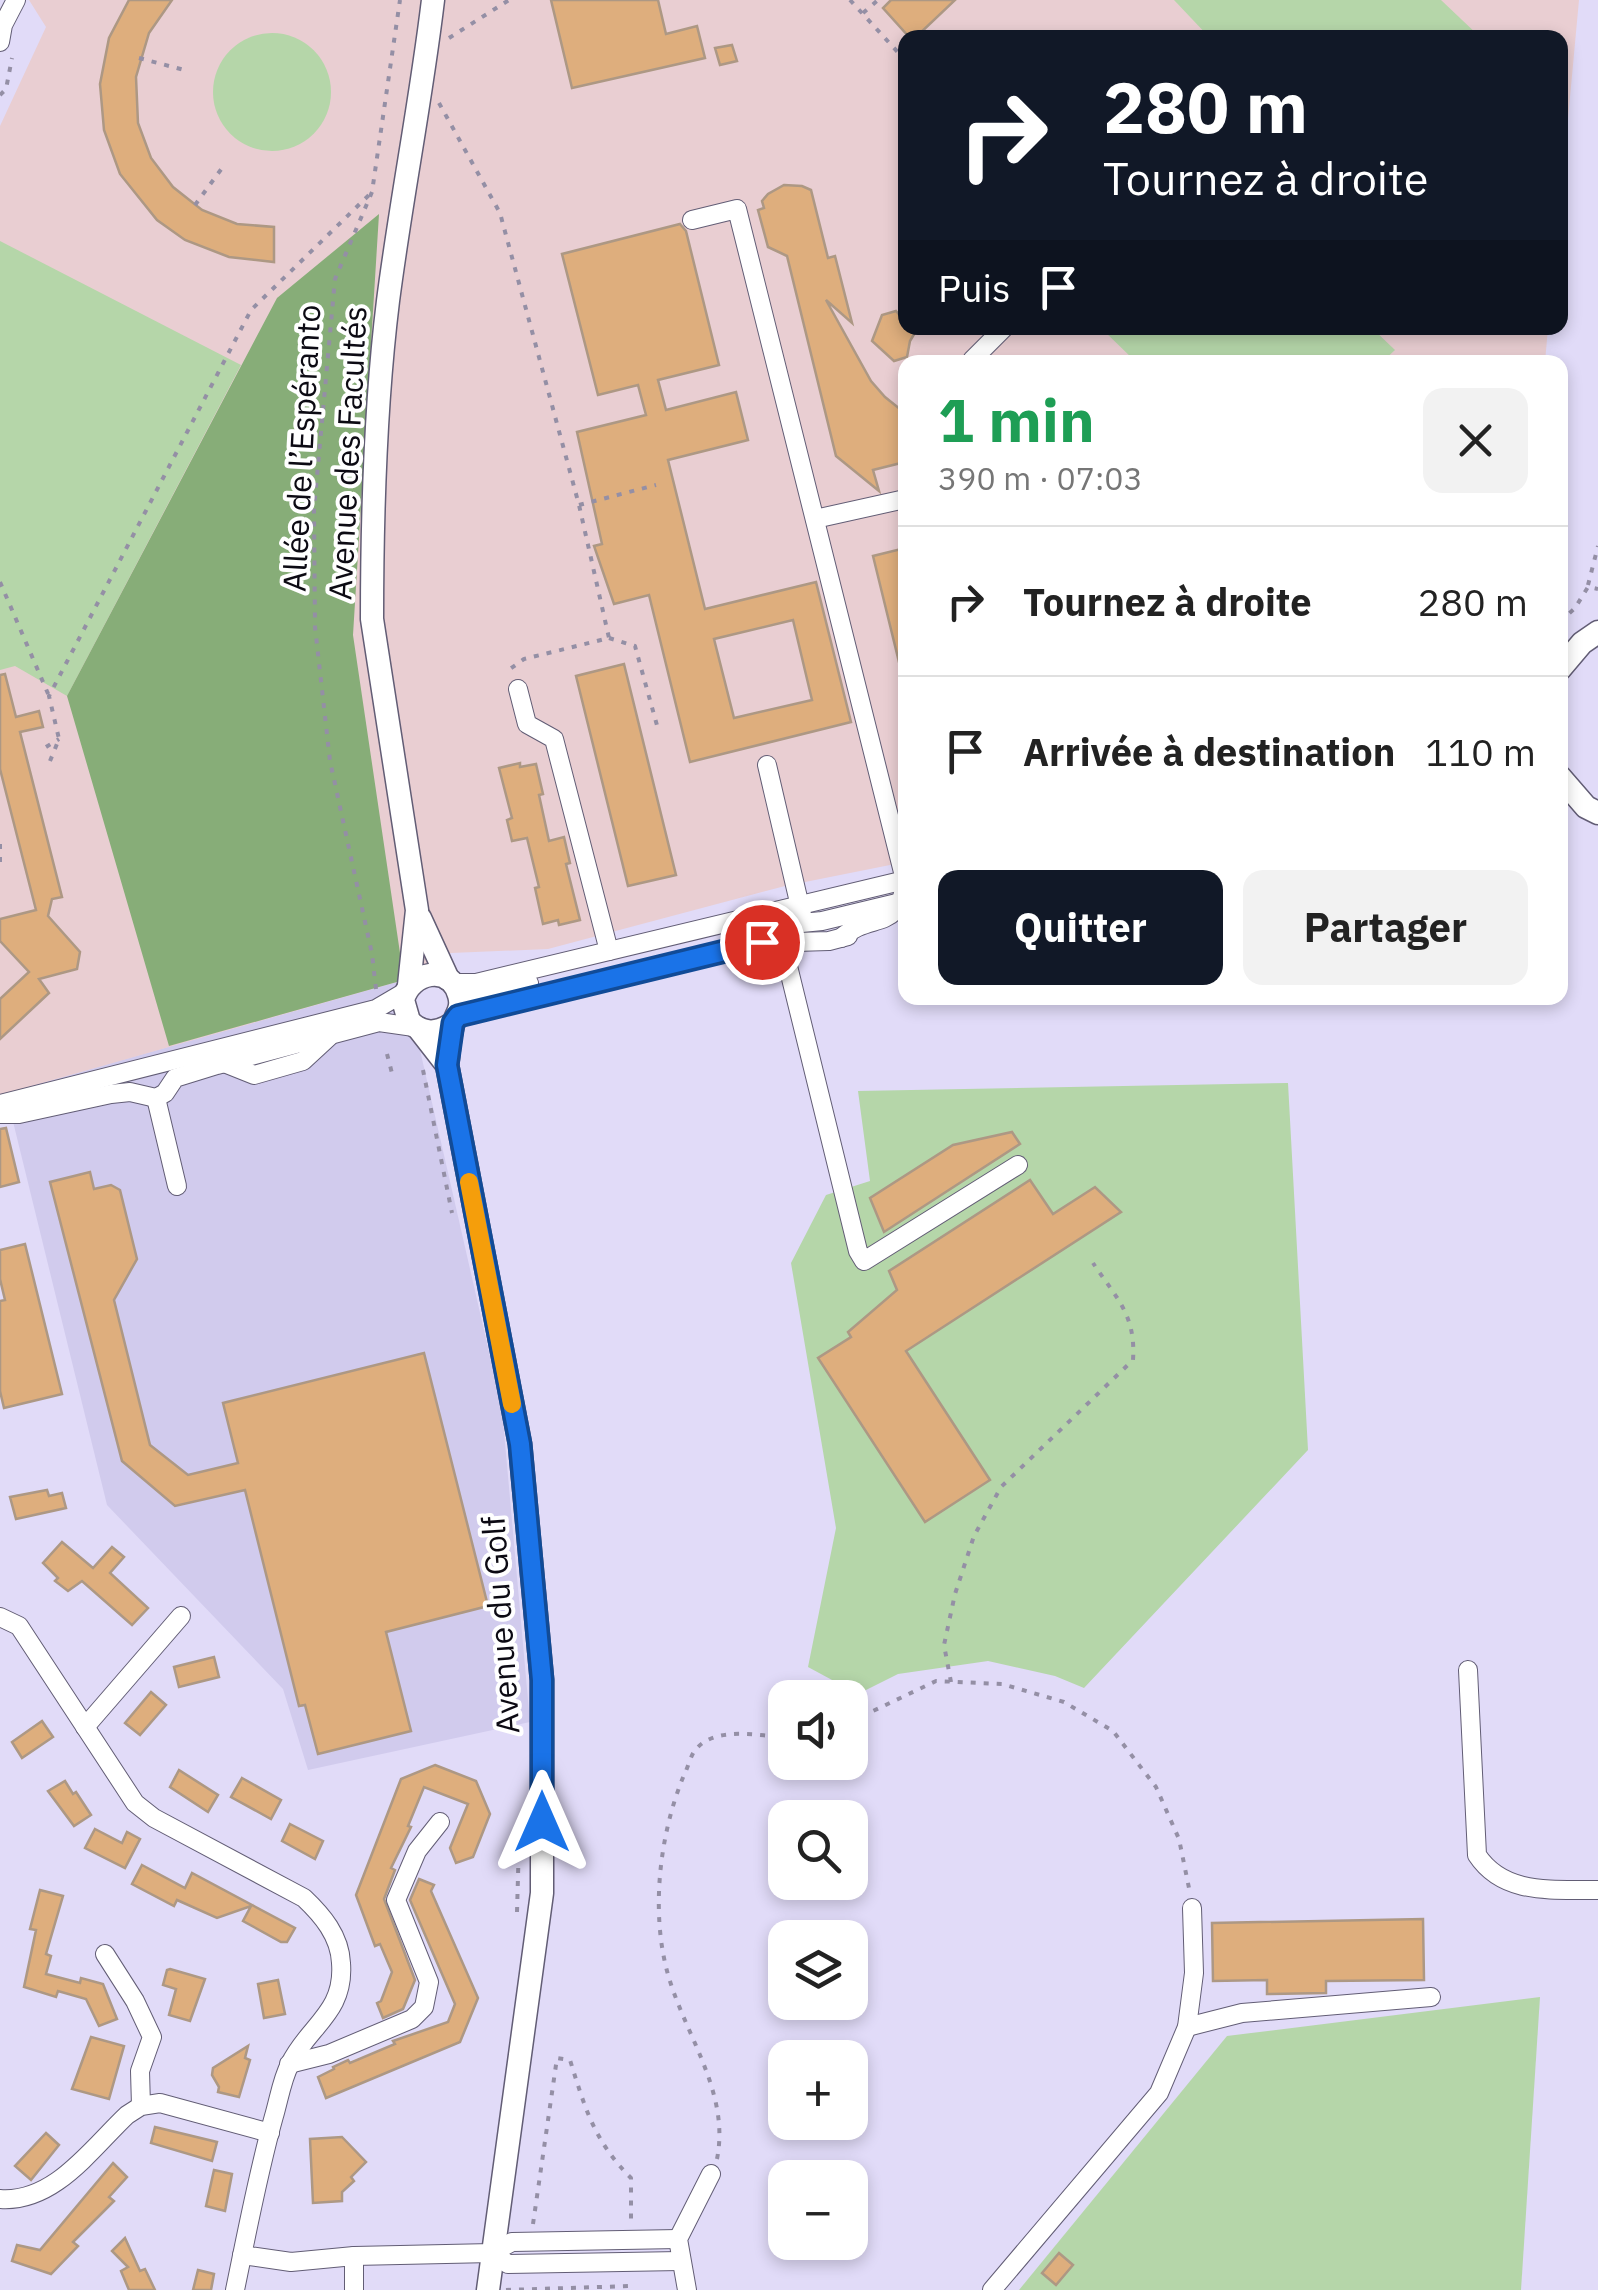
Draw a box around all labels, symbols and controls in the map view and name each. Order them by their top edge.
text: 280 m [1103,61,1308,152]
icon: right [938,70,1068,200]
text: Tournez à droite [1103,149,1428,207]
icon: arrive [1031,260,1086,315]
text: Puis [938,263,1011,312]
street label: Allée de l’Espéranto [273,303,329,593]
street label: Avenue des Facultés [318,305,376,601]
text: 1 min [938,380,1095,459]
button: close [1423,388,1528,493]
text: 390 m · 07:03 [938,457,1143,499]
icon: right [938,574,993,629]
text: Tournez à droite [1023,577,1312,626]
text: 280 m [1417,577,1528,626]
icon: arrive [938,724,993,779]
text: Arrivée à destination [1023,727,1395,776]
text: 110 m [1425,727,1536,776]
button: Quitter [938,870,1223,985]
button: Partager [1243,870,1528,985]
pin [720,900,805,985]
icon: arrive [735,915,790,970]
street label: Avenue du Golf [471,1515,529,1735]
map controls [768,1680,868,2260]
button: sound [768,1680,868,1780]
position arrow [490,1770,594,1874]
button: search [768,1800,868,1900]
button: layers [768,1920,868,2020]
button: + [768,2040,868,2140]
button: − [768,2160,868,2260]

